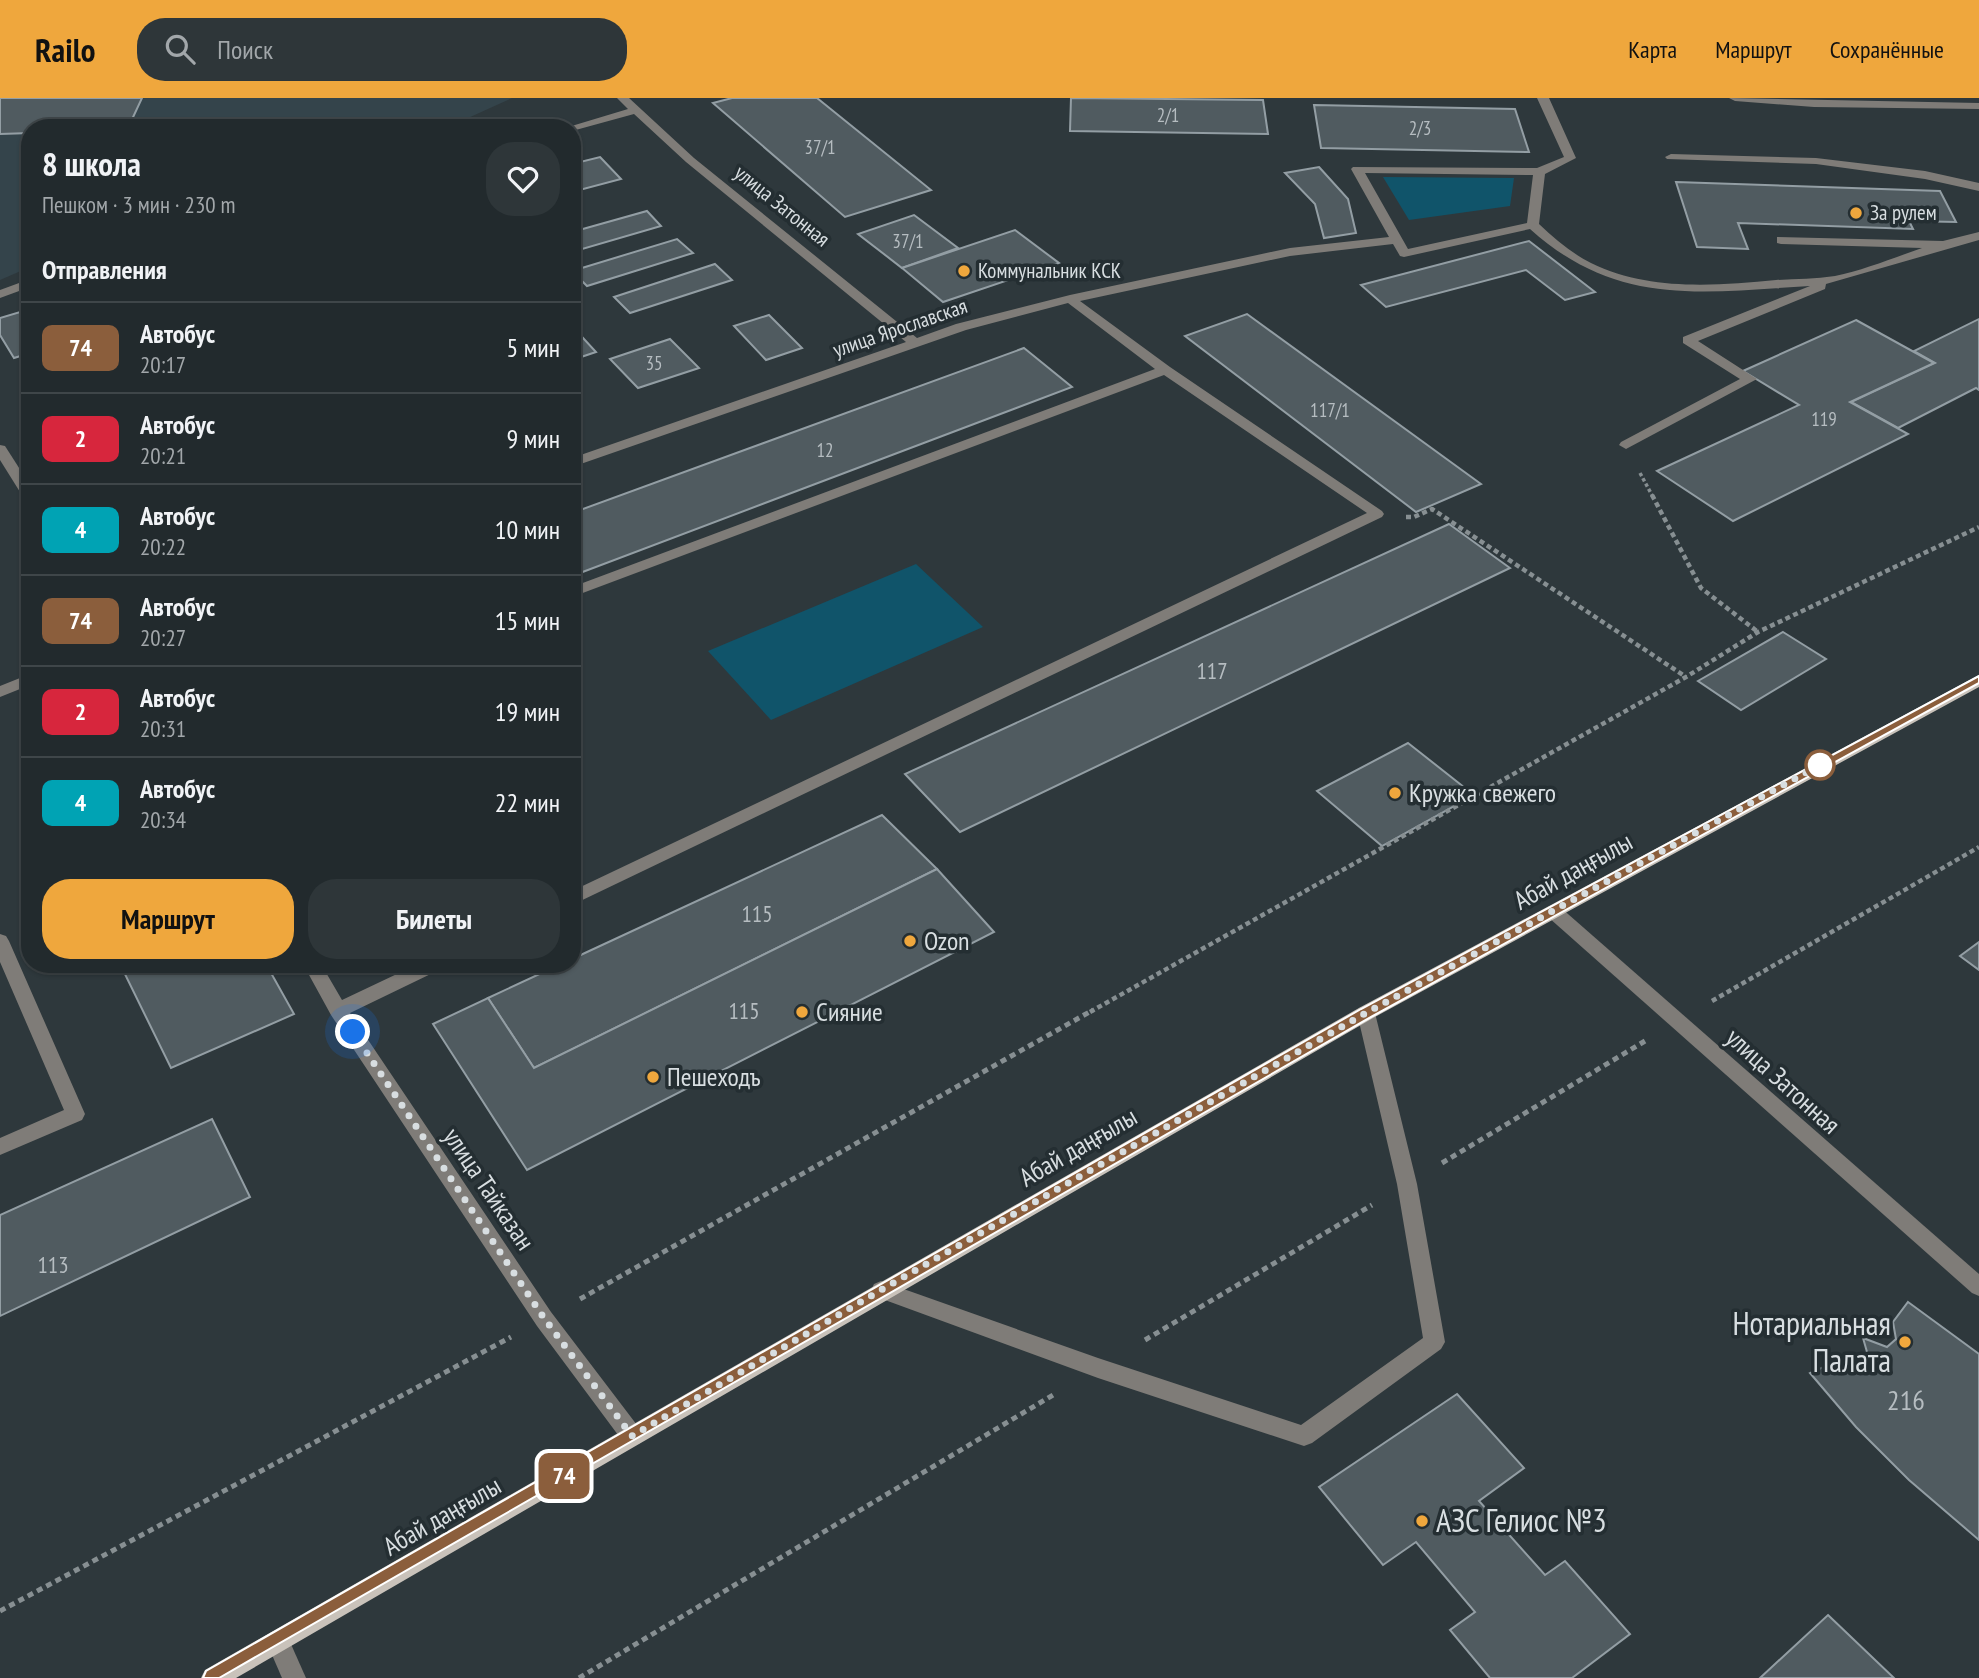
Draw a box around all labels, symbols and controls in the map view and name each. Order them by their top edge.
search box [137,18,627,81]
text: Railo [35,28,95,71]
icon: search [161,30,199,68]
text: Поиск [217,33,273,66]
text: Карта [1628,34,1677,65]
text: Маршрут [1715,34,1792,65]
text: Сохранённые [1830,34,1944,65]
house number: 2/1 [1157,103,1179,127]
house number: 2/3 [1409,116,1431,140]
house number: 37/1 [804,135,836,159]
text: 8 школа [42,142,141,185]
button: heart [486,142,560,216]
street label: улица Затонная [729,159,836,252]
text: Пешком · 3 мин · 230 m [42,190,235,219]
place label: За рулем [1870,199,1937,226]
marker: За рулем [1848,205,1864,221]
house number: 37/1 [892,229,924,253]
text: Отправления [42,253,167,286]
place label: Коммунальник КСК [978,257,1121,284]
marker: Коммунальник КСК [956,263,972,279]
street label: улица Ярославская [829,292,971,363]
text: Автобус [140,317,215,350]
text: 5 мин [507,331,560,364]
text: 74 [69,332,92,363]
text: 20:17 [140,350,186,379]
house number: 35 [645,351,663,375]
house number: 117/1 [1310,398,1350,422]
house number: 119 [1811,407,1837,431]
text: Автобус [140,408,215,441]
text: 9 мин [507,422,560,455]
text: 2 [75,423,86,454]
house number: 12 [816,438,834,462]
text: 20:21 [140,441,186,470]
text: Автобус [140,499,215,532]
text: 10 мин [495,513,560,546]
text: 4 [75,514,86,545]
text: 20:22 [140,532,186,561]
text: Автобус [140,590,215,623]
text: 15 мин [495,604,560,637]
text: 74 [69,605,92,636]
text: 20:27 [140,623,186,652]
house number: 117 [1196,656,1228,685]
text: Автобус [140,681,215,714]
text: 19 мин [495,695,560,728]
text: 2 [75,696,86,727]
text: 20:31 [140,714,186,743]
unlabelled marker [1805,750,1835,780]
text: Автобус [140,772,215,805]
place label: Кружка свежего [1409,776,1556,809]
marker: Кружка свежего [1387,785,1403,801]
text: 22 мин [495,786,560,819]
text: 4 [75,787,86,818]
text: 20:34 [140,805,186,834]
street label: Абай даңғылы [1508,824,1638,917]
button: Маршрут [42,879,294,959]
button: Билеты [308,879,560,959]
house number: 115 [741,899,773,928]
place label: Ozon [924,924,970,957]
marker: Ozon [902,933,918,949]
place label: Сияние [816,995,883,1028]
house number: 115 [728,996,760,1025]
marker: Сияние [794,1004,810,1020]
your location [335,1014,370,1049]
street label: улица Затонная [1719,1021,1847,1141]
place label: Пешеходъ [667,1060,761,1093]
marker: Пешеходъ [645,1069,661,1085]
street label: Абай даңғылы [1013,1100,1143,1194]
street label: улица Тайказан [436,1121,542,1256]
house number: 113 [37,1250,69,1279]
place label: Нотариальная Палата [1732,1302,1891,1381]
marker: Нотариальная Палата [1897,1334,1913,1350]
house number: 216 [1887,1381,1925,1418]
line badge: 74 [532,1453,596,1499]
text: 74 [553,1460,575,1491]
street label: Абай даңғылы [377,1469,507,1563]
place label: АЗС Гелиос №3 [1436,1499,1607,1541]
marker: АЗС Гелиос №3 [1414,1513,1430,1529]

